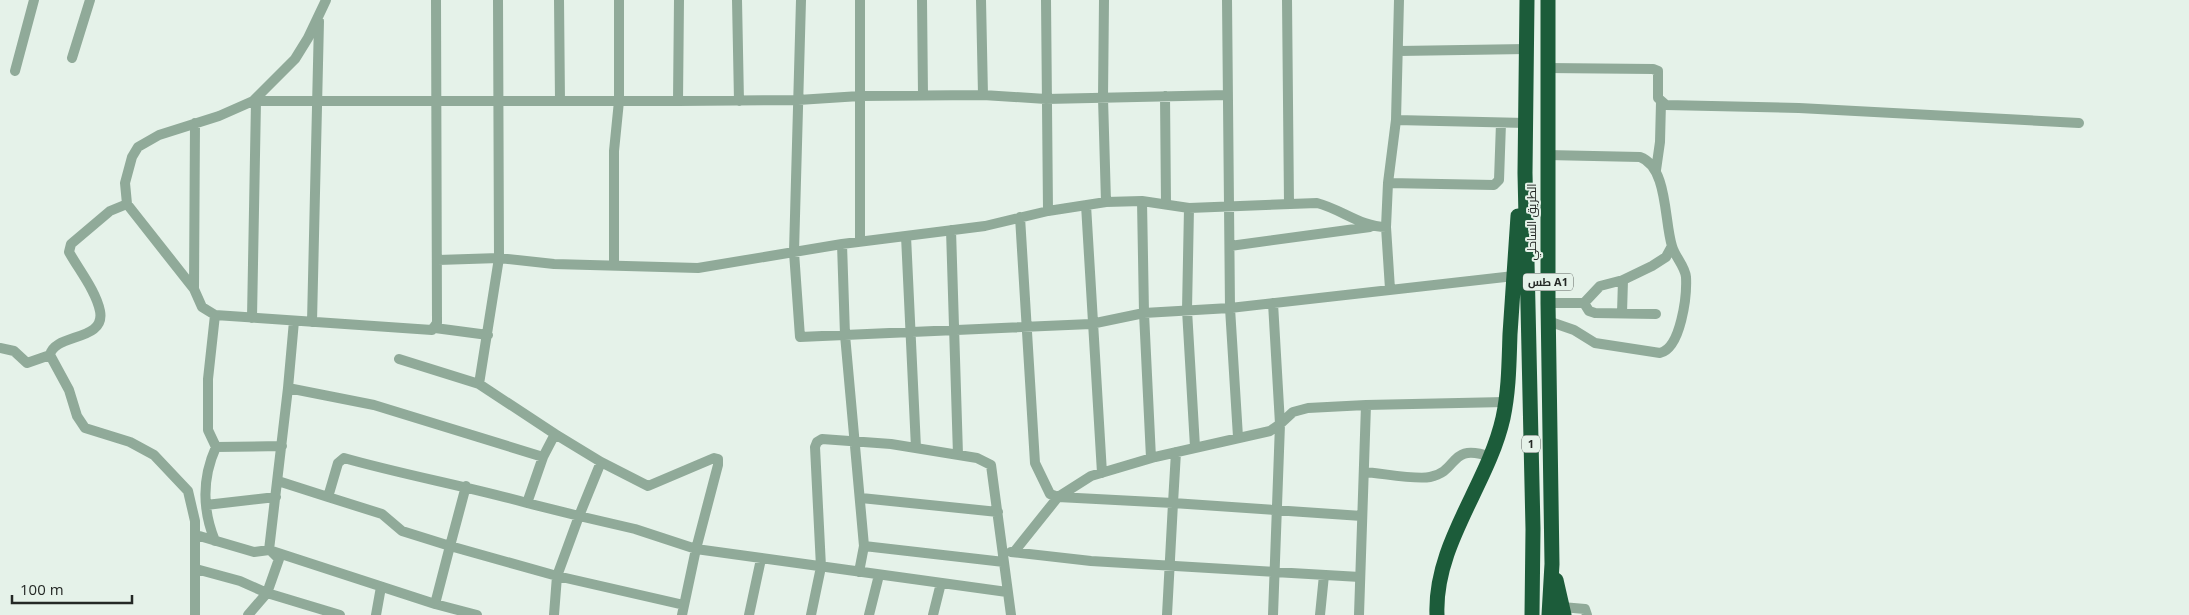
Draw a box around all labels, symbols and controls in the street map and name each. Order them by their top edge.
street label: الطريق الساحلي [1523,184,1542,260]
road number: طس A1 [1523,274,1573,290]
road number: 1 [1522,436,1540,452]
scale bar [12,572,132,604]
text: 100 m [20,579,64,599]

